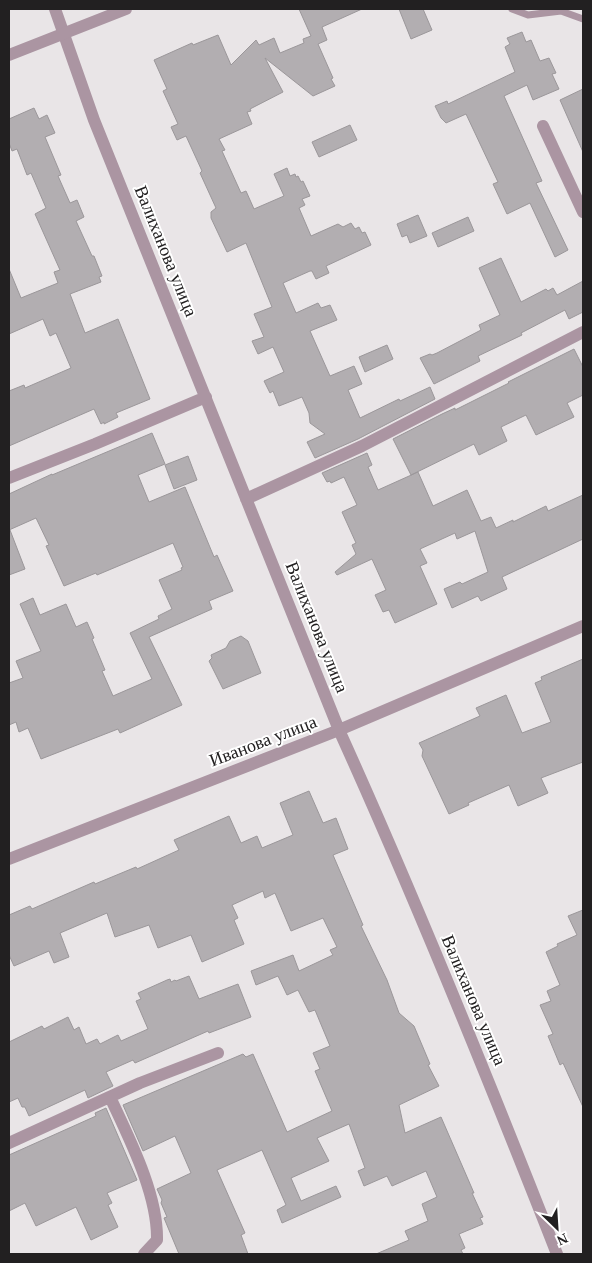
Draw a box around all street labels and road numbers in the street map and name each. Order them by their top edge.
street label: Валиханова улица [131,183,201,319]
street label: Валиханова улица [282,559,352,695]
street label: Иванова улица [207,711,319,771]
street label: Валиханова улица [438,932,510,1068]

